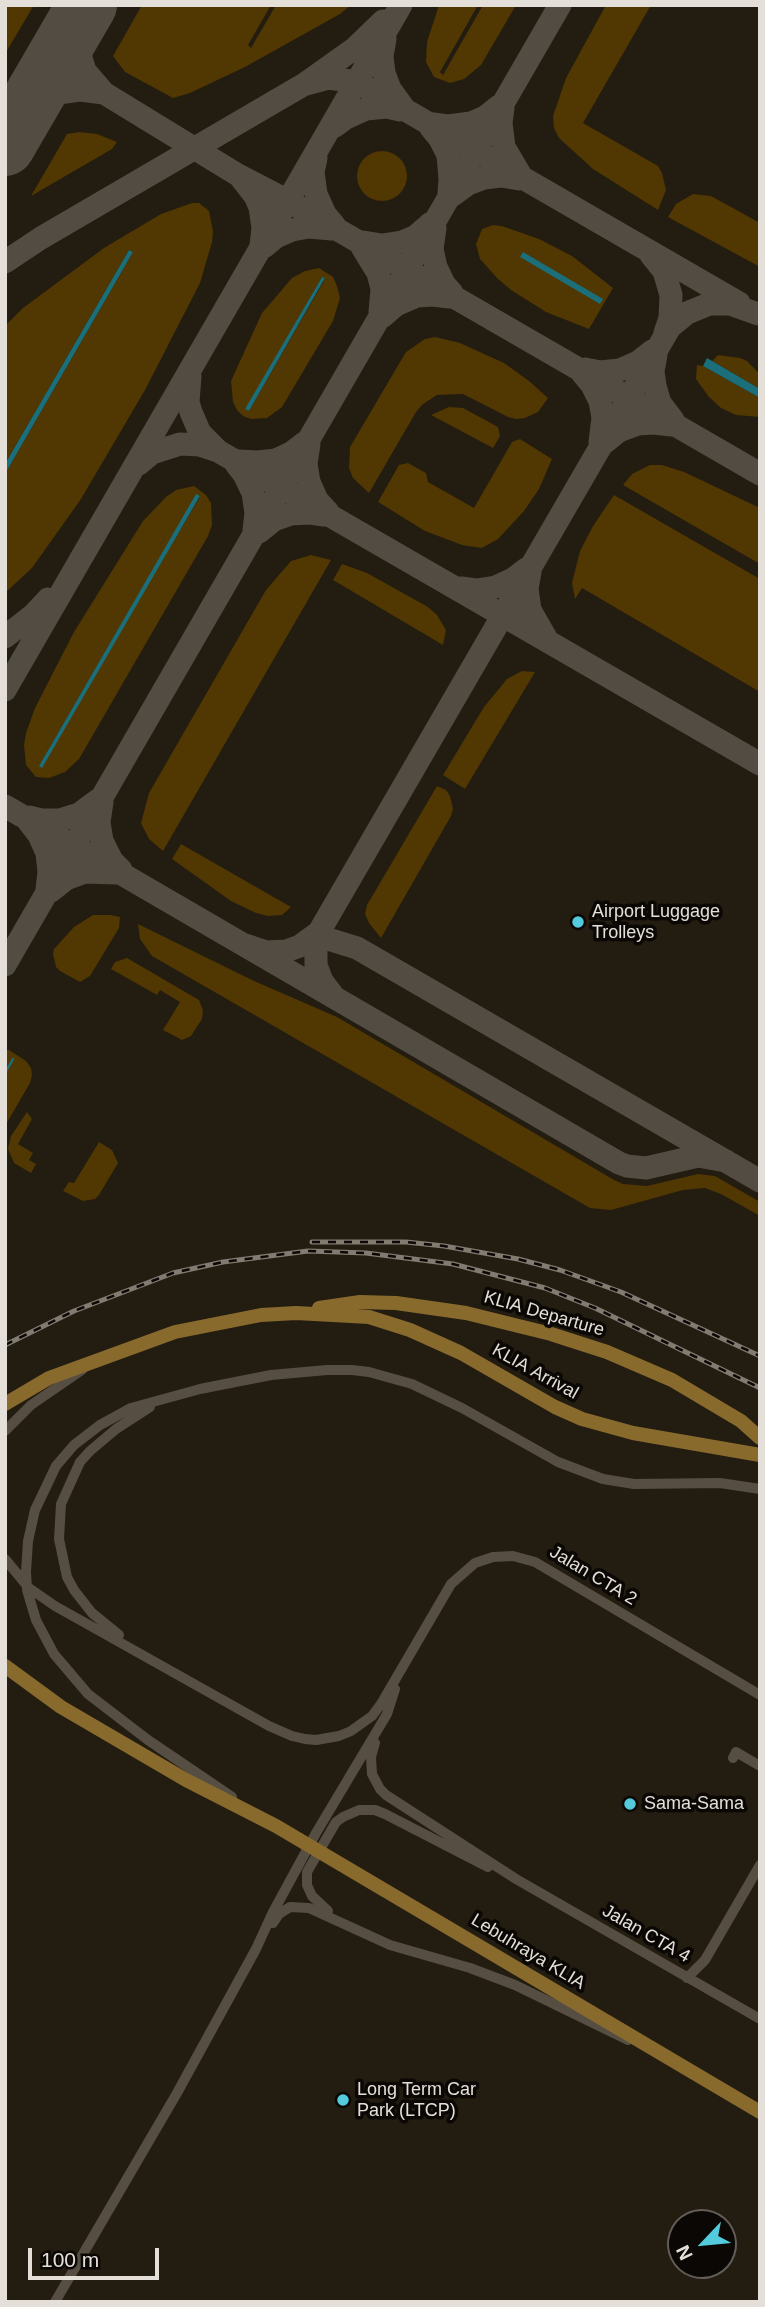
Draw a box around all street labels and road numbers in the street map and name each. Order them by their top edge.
street label: KLIA Departure [481,1287,607,1341]
street label: KLIA Arrival [488,1340,582,1404]
street label: Jalan CTA 2 [546,1542,640,1610]
street label: Jalan CTA 4 [598,1900,694,1968]
street label: Lebuhraya KLIA [467,1909,589,1995]

